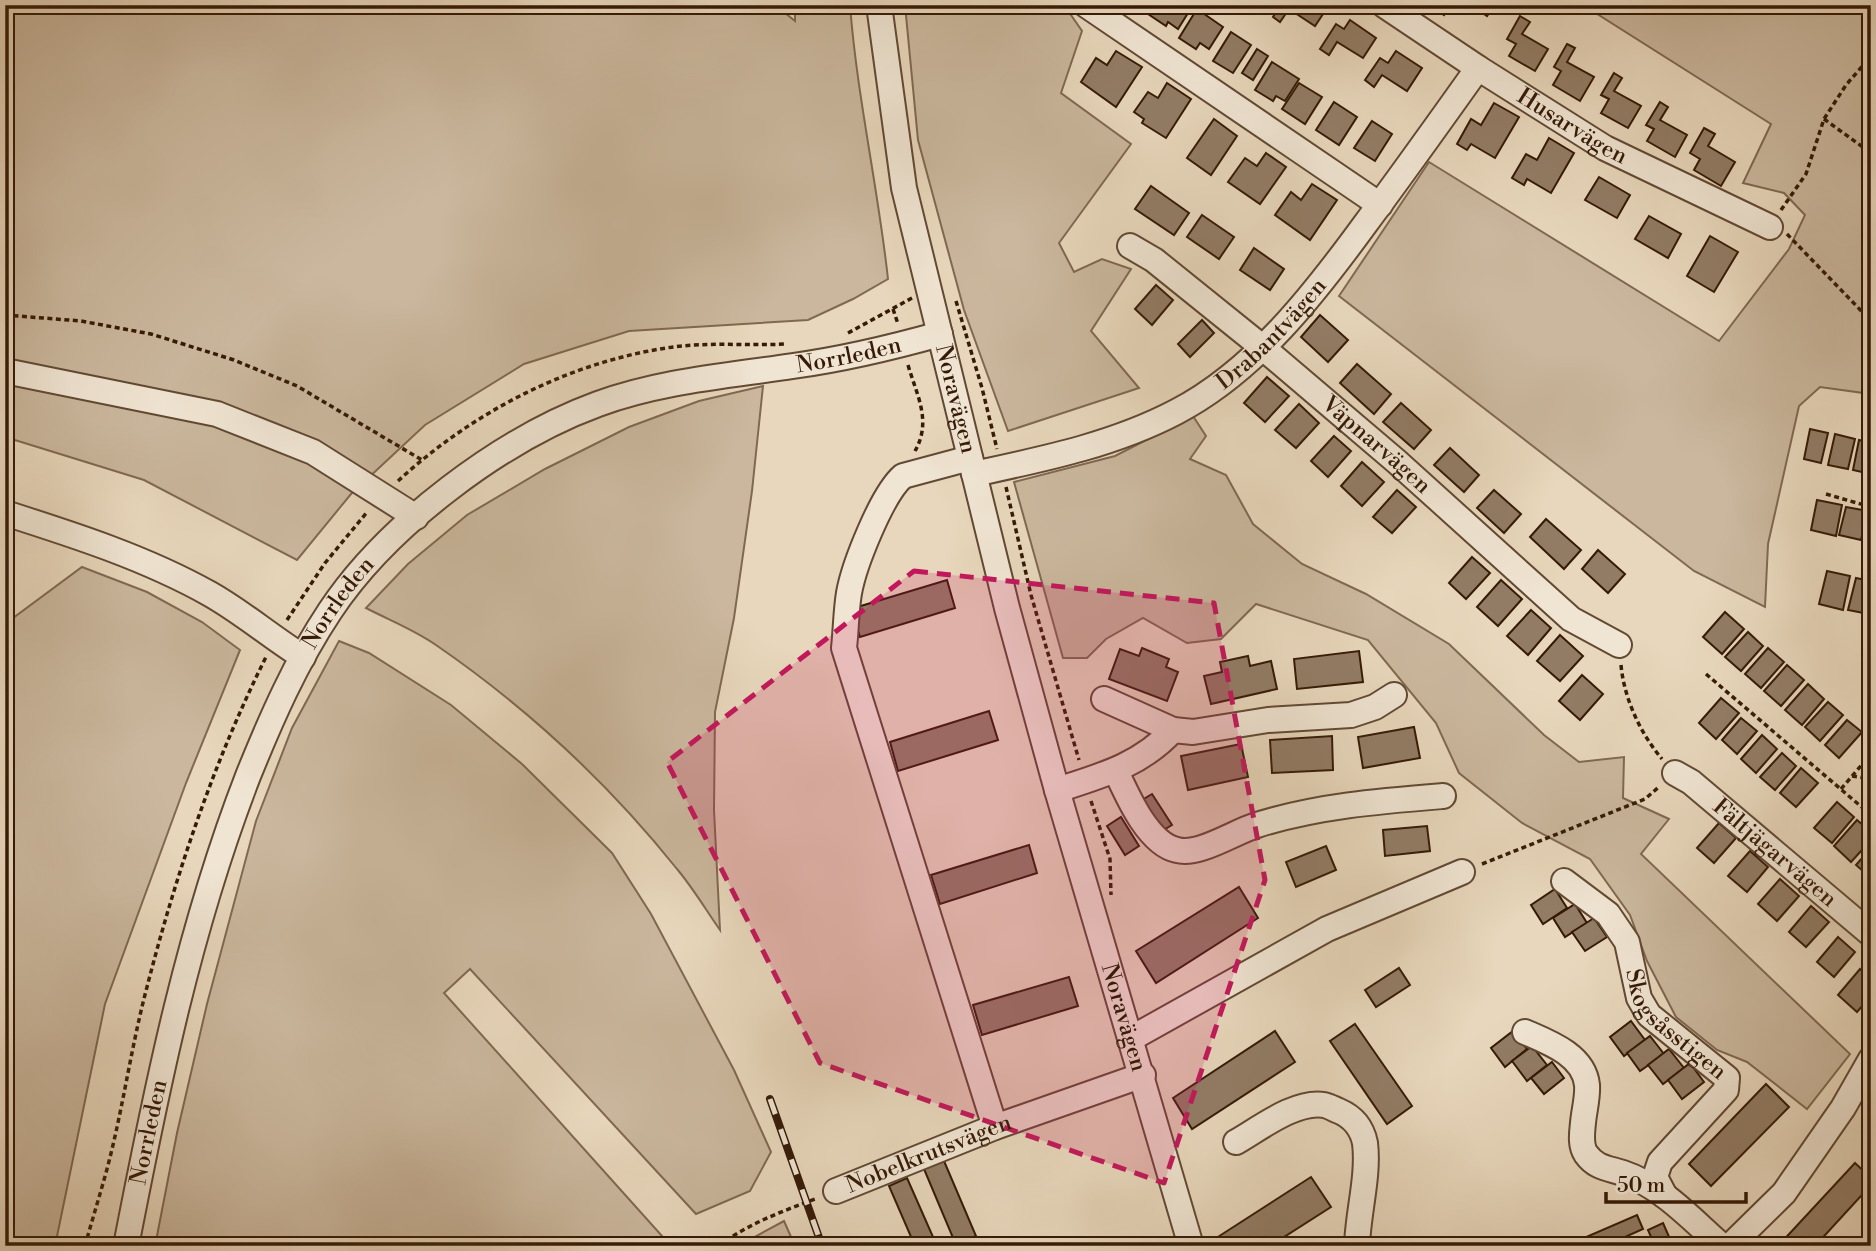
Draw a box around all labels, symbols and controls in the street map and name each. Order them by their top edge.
street label: Husarvägen [1512,82,1632,171]
street label: Drabantvägen [1211,272,1333,396]
street label: Norrleden [794,331,904,379]
street label: Noravägen [929,342,983,457]
street label: Väpnarvägen [1315,389,1437,500]
street label: Norrleden [296,551,381,654]
street label: Fältjägarvägen [1707,792,1843,913]
street label: Noravägen [1095,960,1153,1075]
street label: Skogsåsstigen [1619,966,1732,1086]
street label: Norrleden [124,1077,174,1187]
street label: Nobelkrutsvägen [842,1108,1015,1199]
scale bar [1606,1160,1746,1204]
text: 50 m [1617,1173,1665,1199]

